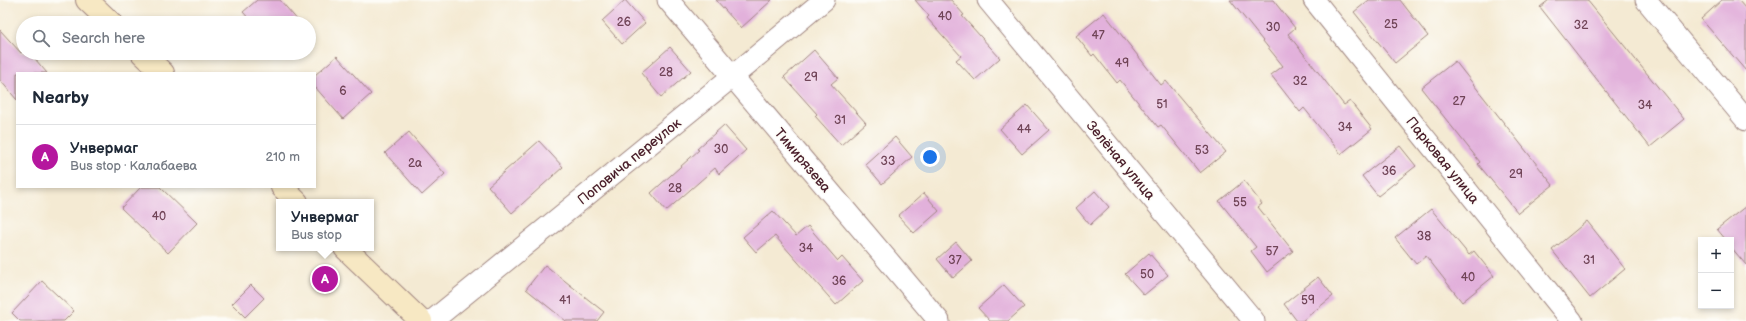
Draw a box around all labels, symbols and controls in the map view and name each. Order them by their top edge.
house number: 40 [938,9,952,24]
house number: 26 [617,15,631,30]
search box [16,16,316,60]
house number: 25 [1384,17,1398,32]
house number: 32 [1574,18,1588,33]
house number: 30 [1266,20,1280,35]
icon: search [30,27,52,49]
house number: 47 [1091,28,1105,43]
text: Search here [62,29,145,48]
house number: 49 [1115,56,1129,71]
house number: 28 [659,65,673,80]
house number: 29 [804,70,818,85]
house number: 32 [1293,74,1307,89]
house number: 6 [339,84,347,99]
text: Nearby [32,88,89,108]
house number: 27 [1453,94,1466,109]
house number: 51 [1156,97,1168,112]
house number: 34 [1638,98,1653,113]
house number: 31 [834,113,846,128]
street label: Парковая улица [1402,113,1483,208]
street label: Поповича переулок [574,114,685,208]
street label: Зелёная улица [1083,117,1159,204]
house number: 34 [1338,120,1353,135]
house number: 44 [1017,122,1032,137]
street label: Тимирязева [771,125,835,197]
text: Унвермаг [70,139,138,158]
house number: 30 [714,142,728,157]
house number: 53 [1195,143,1209,158]
your location [920,147,940,167]
text: A [41,149,49,165]
text: 210 m [266,149,300,165]
house number: 33 [881,154,895,169]
house number: 2а [408,156,422,171]
text: Bus stop · Калабаева [70,158,197,174]
house number: 36 [1382,164,1396,179]
house number: 29 [1509,167,1523,182]
house number: 28 [668,181,682,196]
house number: 55 [1233,195,1247,210]
popup [276,199,374,251]
text: Унвермаг [291,208,359,227]
house number: 40 [152,209,166,224]
text: Bus stop [291,227,342,243]
house number: 38 [1417,229,1431,244]
map controls [1698,237,1734,309]
button: + [1698,237,1734,273]
house number: 34 [799,241,814,256]
house number: 57 [1266,244,1278,259]
house number: 37 [948,253,962,268]
house number: 31 [1583,253,1595,268]
pin: A [312,264,338,294]
house number: 50 [1140,267,1154,282]
house number: 40 [1461,270,1475,285]
button: − [1698,273,1734,309]
house number: 36 [832,274,846,289]
house number: 41 [559,293,571,308]
house number: 59 [1301,293,1315,308]

